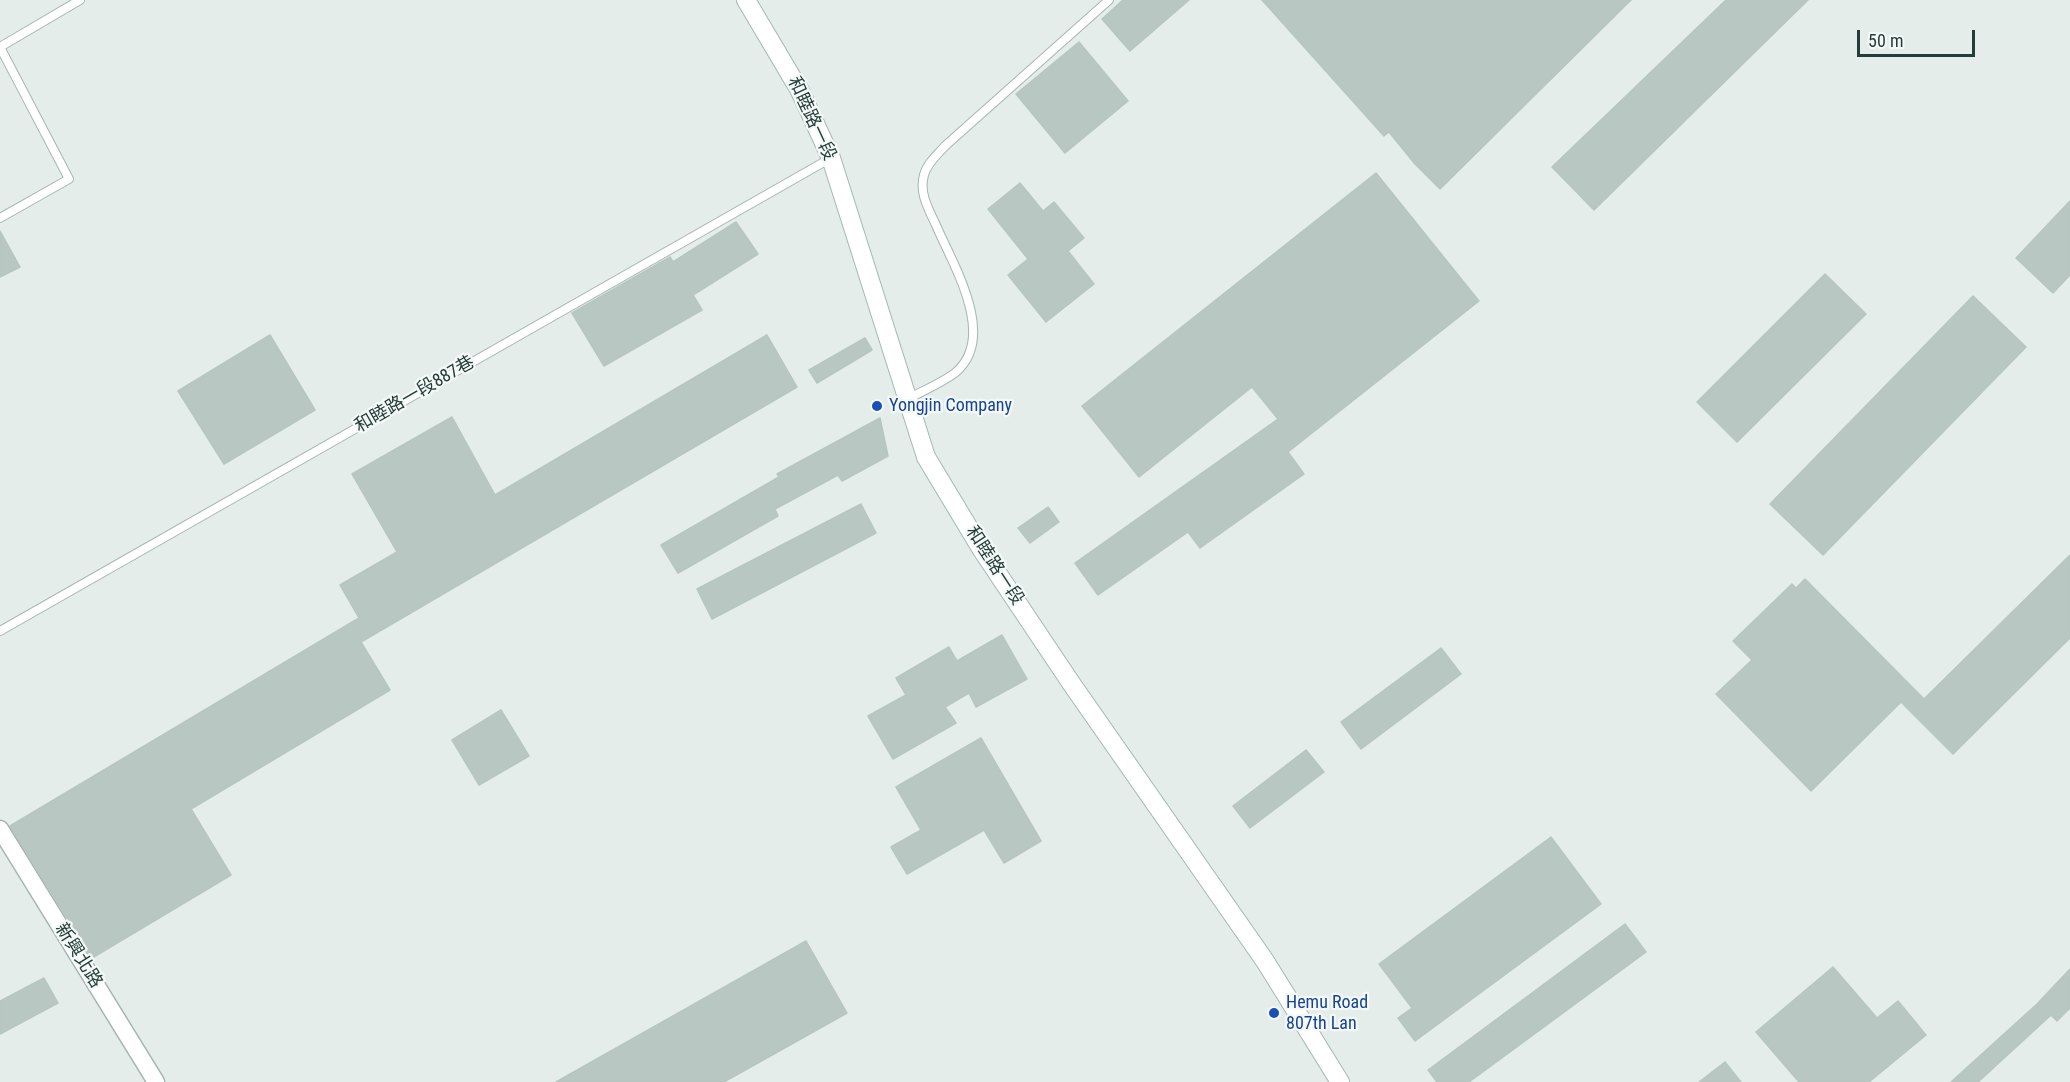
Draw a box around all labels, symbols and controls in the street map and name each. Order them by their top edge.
scale bar [1860,18,1978,56]
text: 50 m [1868,30,1903,51]
street label: 和睦路一段 [782,74,840,164]
street label: 和睦路一段887巷 [351,352,479,438]
place label: Yongjin Company [889,395,1012,417]
marker: Yongjin Company [870,399,884,413]
street label: 和睦路一段 [960,522,1028,610]
street label: 新興北路 [50,920,106,992]
place label: Hemu Road 807th Lan [1286,992,1368,1034]
marker: Hemu Road 807th Lan [1267,1006,1281,1020]

